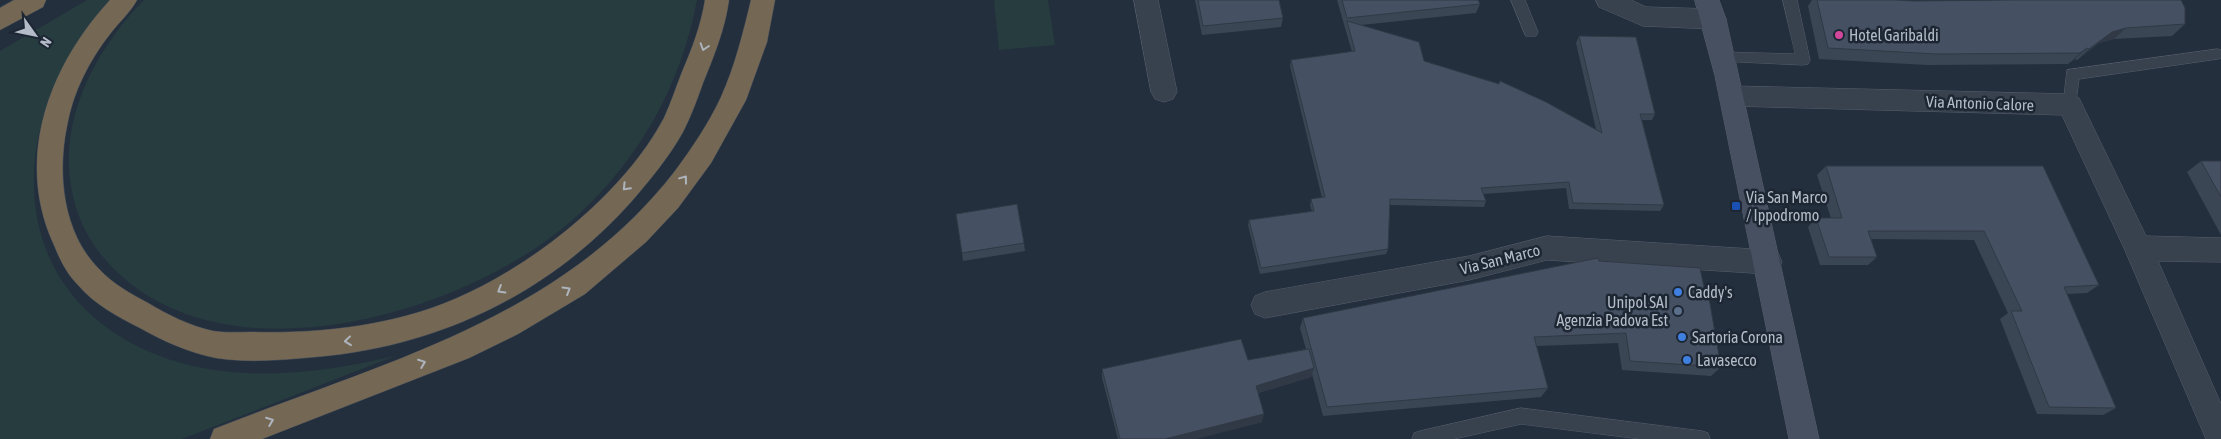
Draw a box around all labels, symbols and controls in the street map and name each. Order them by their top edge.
north arrow [10,10,60,60]
place label: Hotel Garibaldi [1849,26,1939,44]
marker: Hotel Garibaldi [1833,29,1845,41]
text: N [37,34,55,50]
one-way arrow [700,42,710,50]
street label: Via Antonio Calore [1926,92,2034,114]
one-way arrow [678,175,687,185]
one-way arrow [623,182,632,191]
place label: Via San Marco / Ippodromo [1746,188,1828,225]
marker: Via San Marco / Ippodromo [1730,200,1742,212]
street label: Via San Marco [1458,240,1542,278]
place label: Caddy's [1688,283,1733,302]
one-way arrow [498,284,507,294]
marker: Caddy's [1672,286,1684,298]
one-way arrow [561,287,570,297]
place label: Unipol SAI Agenzia Padova Est [1556,293,1668,330]
marker: Unipol SAI Agenzia Padova Est [1672,305,1684,317]
place label: Sartoria Corona [1692,328,1783,346]
marker: Sartoria Corona [1676,331,1688,343]
one-way arrow [344,336,352,347]
place label: Lavasecco [1697,351,1757,369]
marker: Lavasecco [1681,354,1693,366]
one-way arrow [417,359,426,369]
one-way arrow [265,417,274,428]

